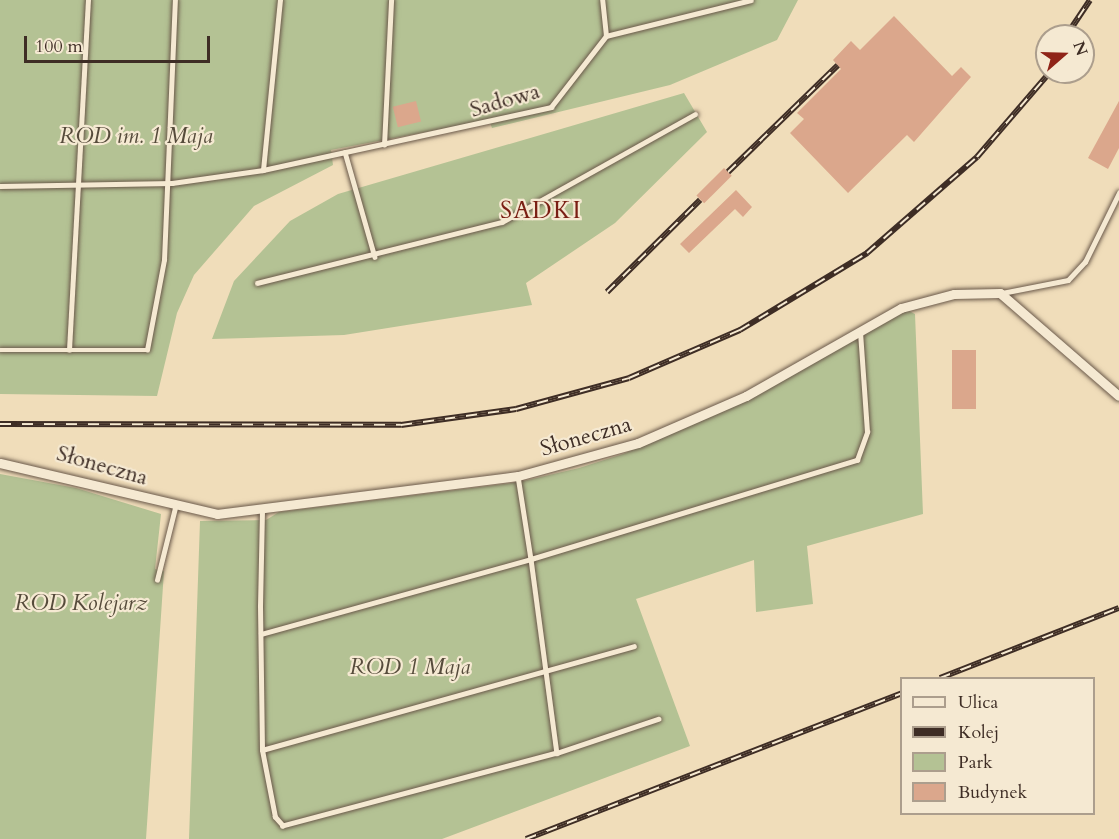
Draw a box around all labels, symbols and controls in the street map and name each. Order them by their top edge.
scale bar [27,24,213,62]
north arrow [1035,24,1095,84]
text: 100 m [35,34,83,59]
text: N [1067,38,1093,59]
street label: Sadowa [467,78,543,124]
park label: ROD im. 1 Maja [59,124,213,150]
district label: SADKI [500,197,582,225]
street label: Słoneczna [537,411,635,463]
street label: Słoneczna [53,440,151,492]
park label: ROD Kolejarz [14,591,148,617]
park label: ROD 1 Maja [350,655,470,681]
legend [900,677,1095,815]
text: Ulica [958,690,998,715]
text: Kolej [958,720,999,745]
text: Park [958,750,993,775]
text: Budynek [958,780,1027,805]

